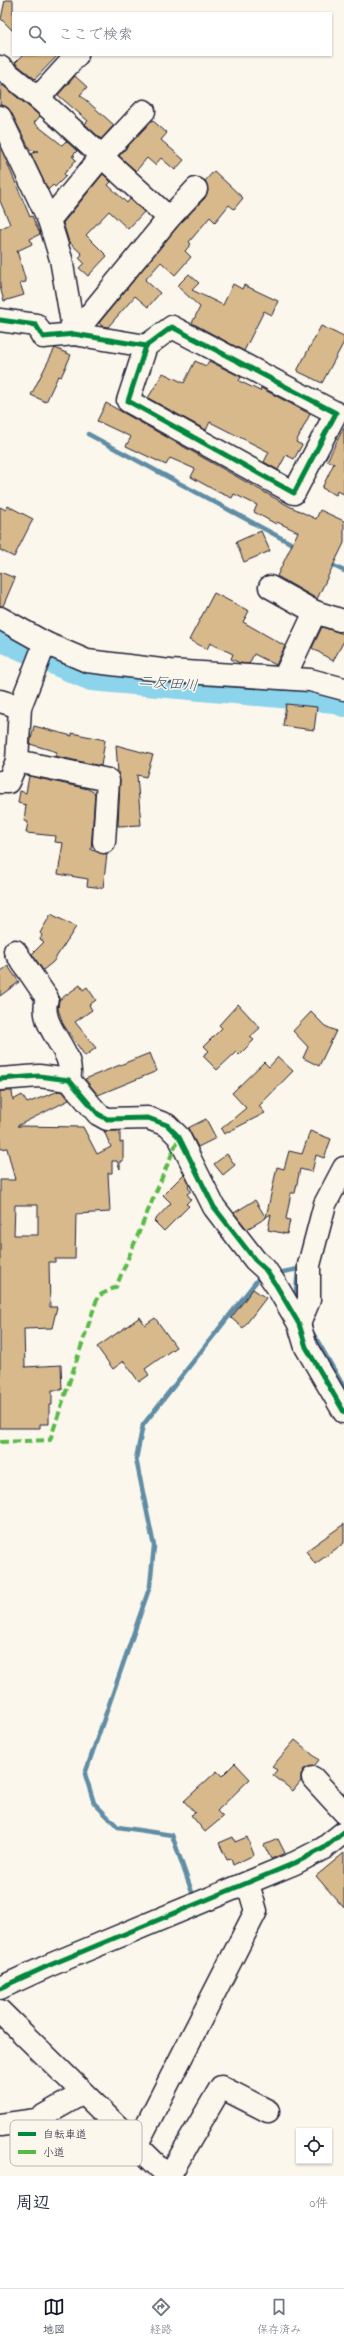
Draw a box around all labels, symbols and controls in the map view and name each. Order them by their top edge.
search box [12,12,332,56]
icon: search [26,23,48,45]
text: ここで検索 [58,24,133,46]
water label: 二反田川 [137,670,199,698]
legend [10,2120,142,2166]
text: 自転車道 [43,2127,87,2143]
map controls [296,2128,332,2164]
button: locate [296,2128,332,2164]
text: 小道 [43,2145,65,2161]
text: 周辺 [16,2191,50,2216]
text: 0件 [309,2194,328,2213]
tab: 地図 [43,2296,65,2338]
tab: 経路 [150,2296,172,2338]
tab: 保存済み [257,2296,301,2338]

